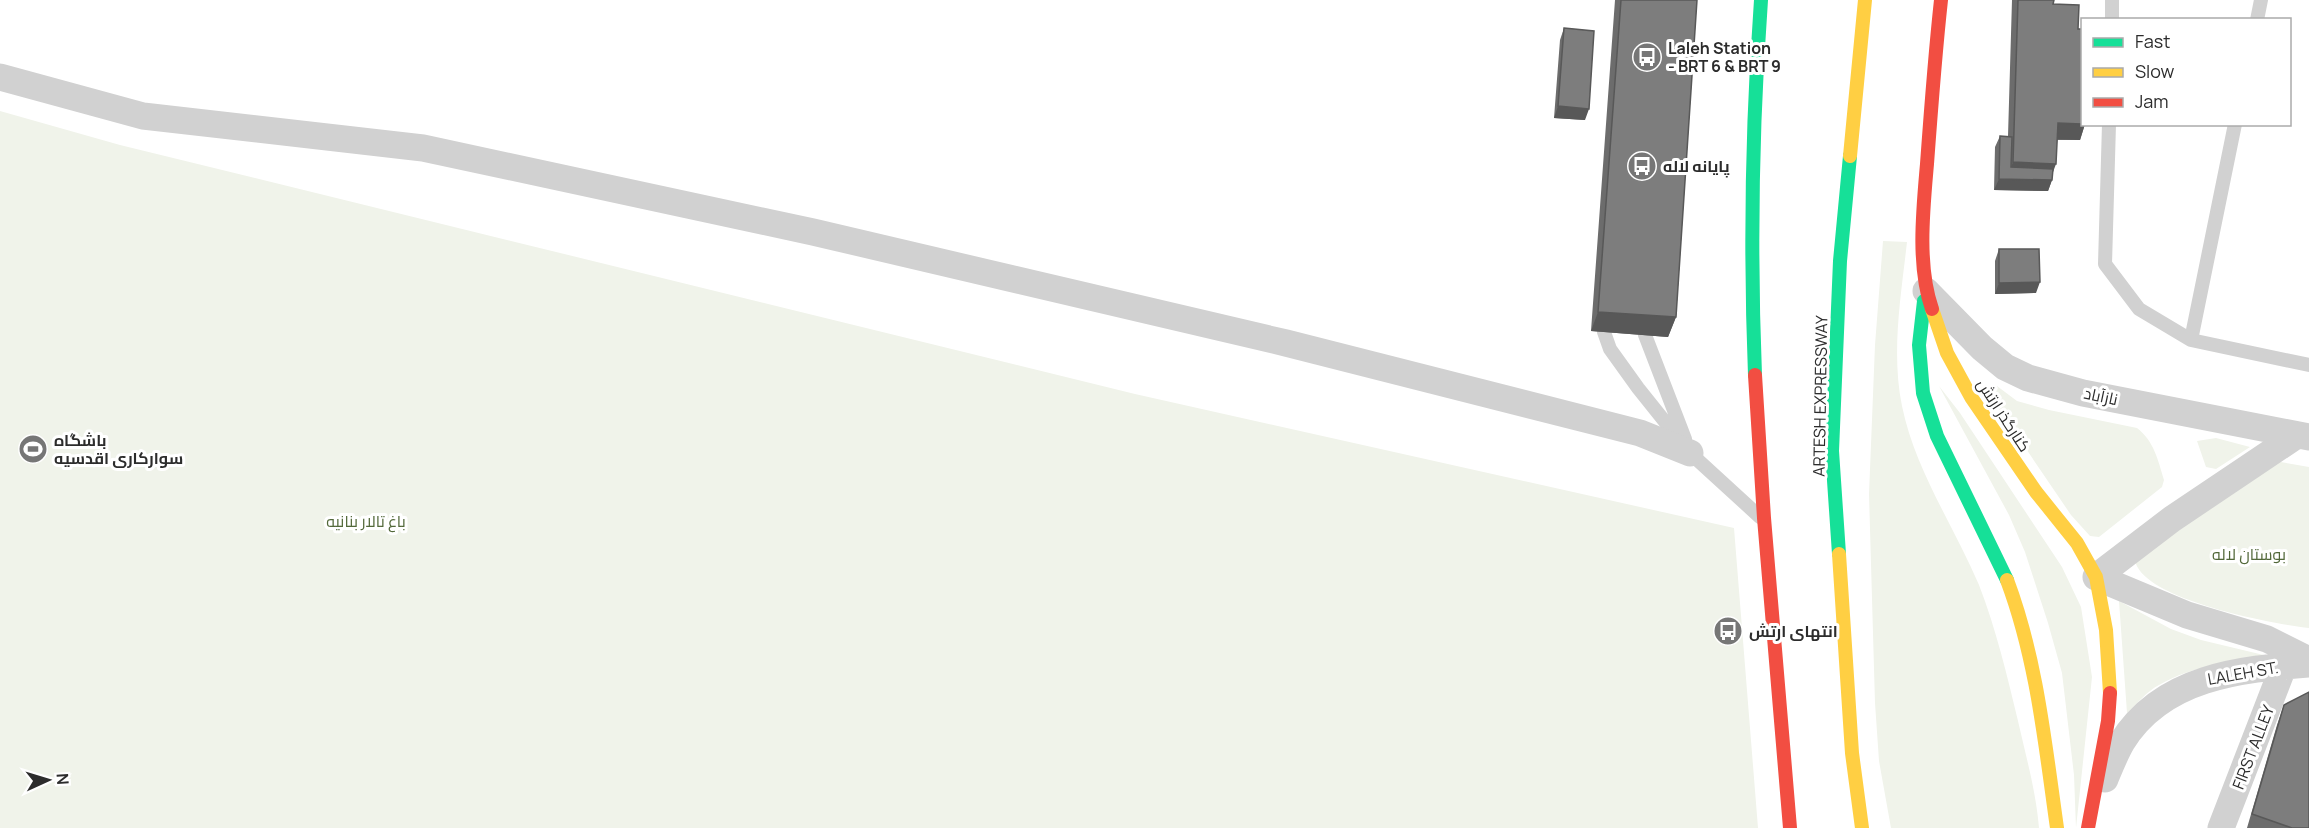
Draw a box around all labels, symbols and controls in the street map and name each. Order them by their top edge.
legend [2081,18,2291,126]
text: Fast [2135,29,2170,53]
place label: Laleh Station - BRT 6 & BRT 9 [1668,37,1781,77]
bus stop icon: Laleh Station - BRT 6 & BRT 9 [1631,41,1663,73]
text: Slow [2135,59,2175,83]
text: Jam [2135,89,2169,113]
bus stop icon: پایانه لاله [1626,150,1658,182]
place label: پایانه لاله [1663,155,1730,178]
street label: ARTESH EXPRESSWAY [1808,315,1832,477]
street label: کنارگذر ارتش [1972,374,2036,456]
street label: نازآباد [2082,382,2120,410]
place label: باشگاه سوارکاری اقدسیه [54,429,183,469]
sports icon: باشگاه سوارکاری اقدسیه [17,433,49,465]
park label: باغ تالار بنانیه [326,510,406,533]
park label: بوستان لاله [2212,543,2286,565]
bus stop icon: انتهای ارتش [1712,615,1744,647]
place label: انتهای ارتش [1749,620,1838,642]
street label: LALEH ST. [2206,656,2280,690]
street label: FIRST ALLEY [2227,702,2279,792]
north arrow [18,750,78,810]
text: N [52,772,74,785]

